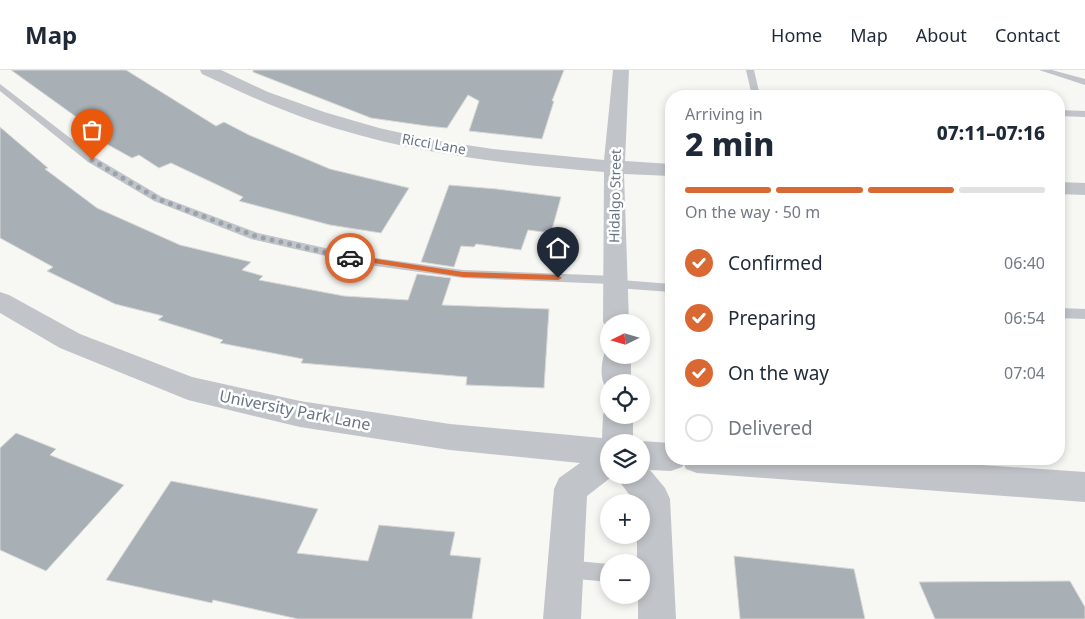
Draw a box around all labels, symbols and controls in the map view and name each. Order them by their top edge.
text: Map [25,18,77,51]
text: Home [771,23,822,47]
text: Map [850,23,888,47]
text: About [916,23,967,47]
text: Contact [995,23,1060,47]
text: Arriving in [685,103,763,125]
pin [71,109,113,160]
icon: bag [78,116,106,144]
text: 07:11–07:16 [937,120,1045,146]
text: 2 min [685,122,774,165]
street label: Ricci Lane [401,129,468,159]
street label: Hidalgo Street [604,149,625,243]
text: On the way · 50 m [685,201,820,223]
pin [537,227,579,278]
courier [325,233,375,283]
icon: home [544,234,572,262]
icon: car [336,244,364,272]
icon: check [685,249,713,277]
text: Confirmed [728,250,823,276]
text: 06:40 [1004,252,1045,274]
icon: check [685,304,713,332]
text: Preparing [728,305,816,331]
text: 06:54 [1004,307,1045,329]
north arrow [600,314,650,364]
map controls [600,314,650,604]
icon: check [685,359,713,387]
text: On the way [728,360,829,386]
text: 07:04 [1004,362,1045,384]
button: locate [600,374,650,424]
street label: University Park Lane [218,385,372,435]
text: Delivered [728,415,813,441]
button: layers [600,434,650,484]
button: + [600,494,650,544]
button: − [600,554,650,604]

